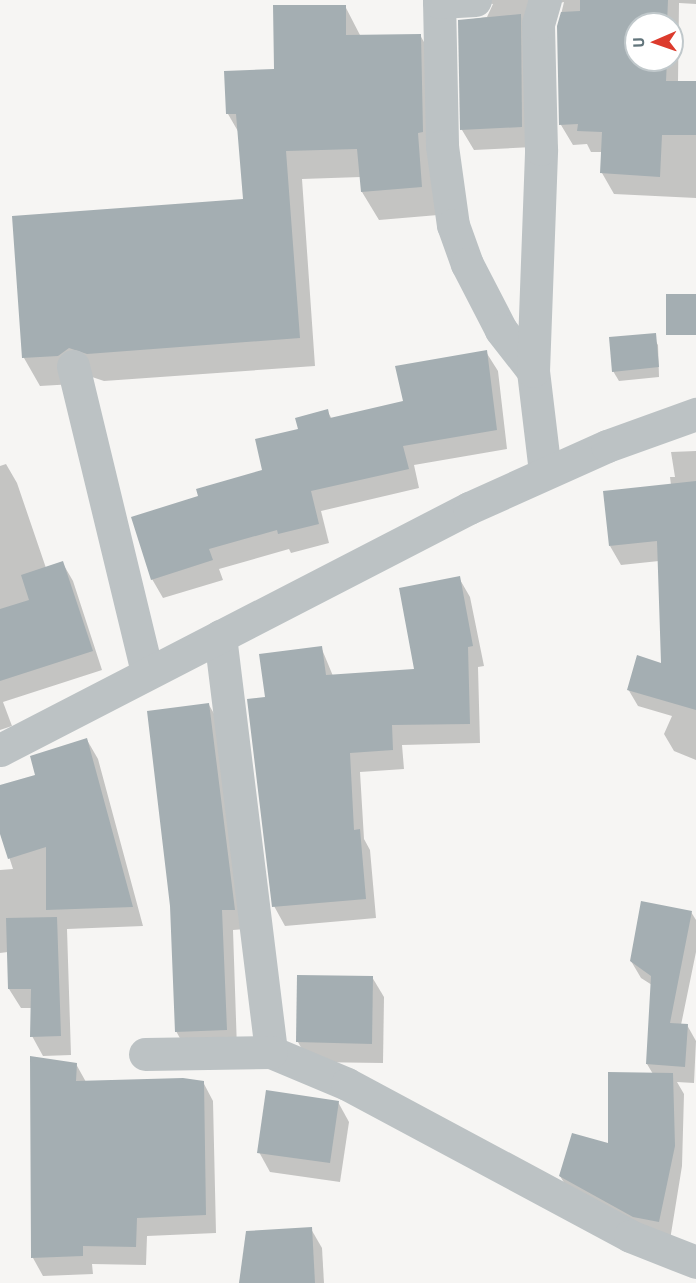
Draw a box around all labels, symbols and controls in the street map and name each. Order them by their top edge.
north arrow [624,12,684,72]
text: U [626,37,650,48]

